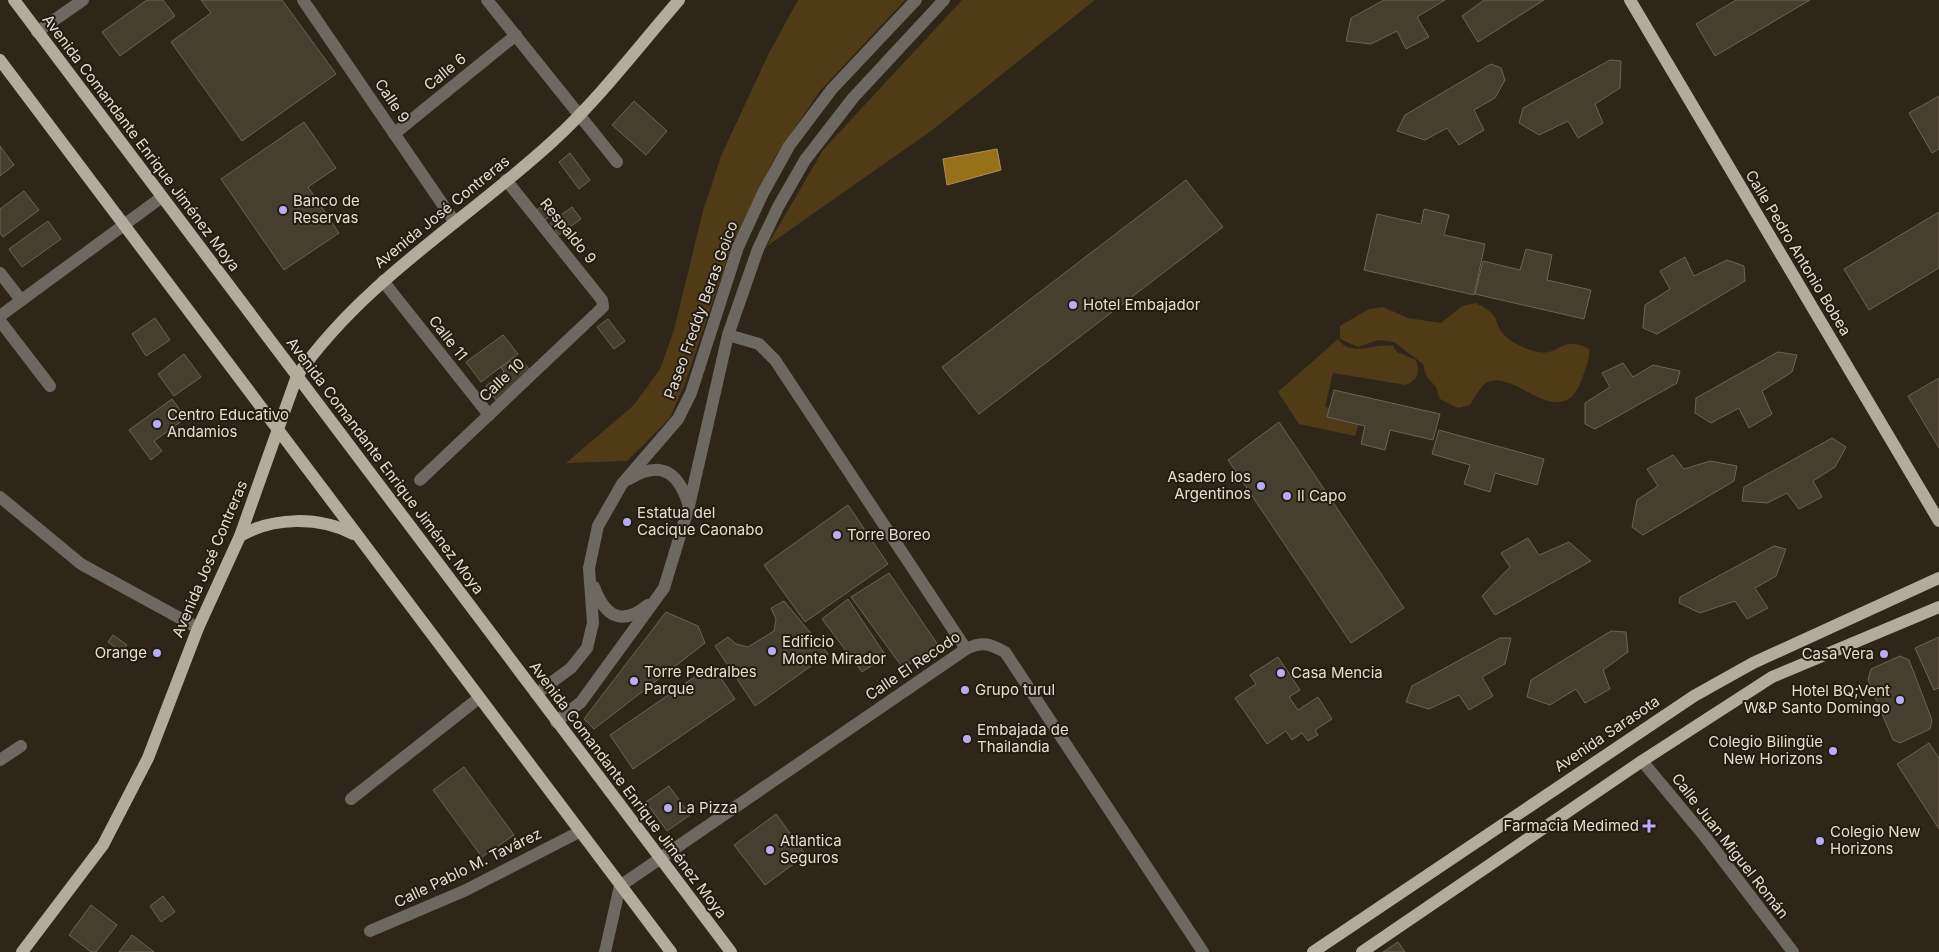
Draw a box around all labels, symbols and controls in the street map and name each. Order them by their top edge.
street label: Avenida Comandante Enrique Jiménez Moya [39,11,244,275]
street label: Calle 6 [420,49,470,94]
street label: Calle 9 [371,75,414,126]
street label: Avenida José Contreras [370,151,513,272]
street label: Calle Pedro Antonio Bobea [1741,167,1855,339]
place label: Banco de Reservas [293,191,360,227]
street label: Respaldo 9 [536,194,601,267]
marker: Banco de Reservas [277,204,289,216]
street label: Paseo Freddy Beras Goico [660,218,742,401]
place label: Hotel Embajador [1083,295,1201,314]
marker: Hotel Embajador [1067,299,1079,311]
street label: Calle 11 [425,311,472,364]
street label: Avenida Comandante Enrique Jiménez Moya [283,334,488,598]
street label: Calle 10 [475,354,528,405]
place label: Centro Educativo Andamios [167,405,289,441]
marker: Centro Educativo Andamios [151,418,163,430]
place label: Asadero los Argentinos [1167,467,1251,503]
street label: Avenida José Contreras [168,477,251,640]
marker: Asadero los Argentinos [1255,480,1267,492]
place label: Il Capo [1297,486,1346,505]
marker: Il Capo [1281,490,1293,502]
place label: Estatua del Cacique Caonabo [637,503,763,539]
marker: Estatua del Cacique Caonabo [621,516,633,528]
place label: Torre Boreo [847,525,931,544]
marker: Torre Boreo [831,529,843,541]
street label: Calle El Recodo [862,627,964,704]
place label: Edificio Monte Mirador [782,632,887,668]
place label: Orange [95,643,147,662]
place label: Casa Vera [1802,644,1874,663]
marker: Edificio Monte Mirador [766,645,778,657]
marker: Orange [151,647,163,659]
marker: Casa Vera [1878,648,1890,660]
street label: Avenida Comandante Enrique Jiménez Moya [526,658,731,922]
place label: Torre Pedralbes Parque [644,662,757,698]
place label: Casa Mencia [1291,663,1383,682]
marker: Casa Mencia [1275,667,1287,679]
marker: Torre Pedralbes Parque [628,675,640,687]
place label: Grupo turul [975,680,1055,699]
place label: Hotel BQ;Vent W&P Santo Domingo [1744,681,1890,717]
marker: Grupo turul [959,684,971,696]
street label: Avenida Sarasota [1550,691,1663,776]
marker: Hotel BQ;Vent W&P Santo Domingo [1894,694,1906,706]
place label: Embajada de Thailandia [977,720,1069,756]
place label: Colegio Bilingüe New Horizons [1708,732,1823,768]
marker: Embajada de Thailandia [961,733,973,745]
marker: Colegio Bilingüe New Horizons [1827,745,1839,757]
street label: Calle Juan Miguel Román [1668,769,1793,922]
place label: La Pizza [678,798,737,817]
marker: La Pizza [662,802,674,814]
place label: Farmacia Medimed [1504,816,1639,835]
marker: Farmacia Medimed [1643,820,1655,832]
place label: Colegio New Horizons [1830,822,1920,858]
street label: Calle Pablo M. Tavárez [391,824,545,911]
place label: Atlantica Seguros [780,831,842,867]
marker: Colegio New Horizons [1814,835,1826,847]
marker: Atlantica Seguros [764,844,776,856]

